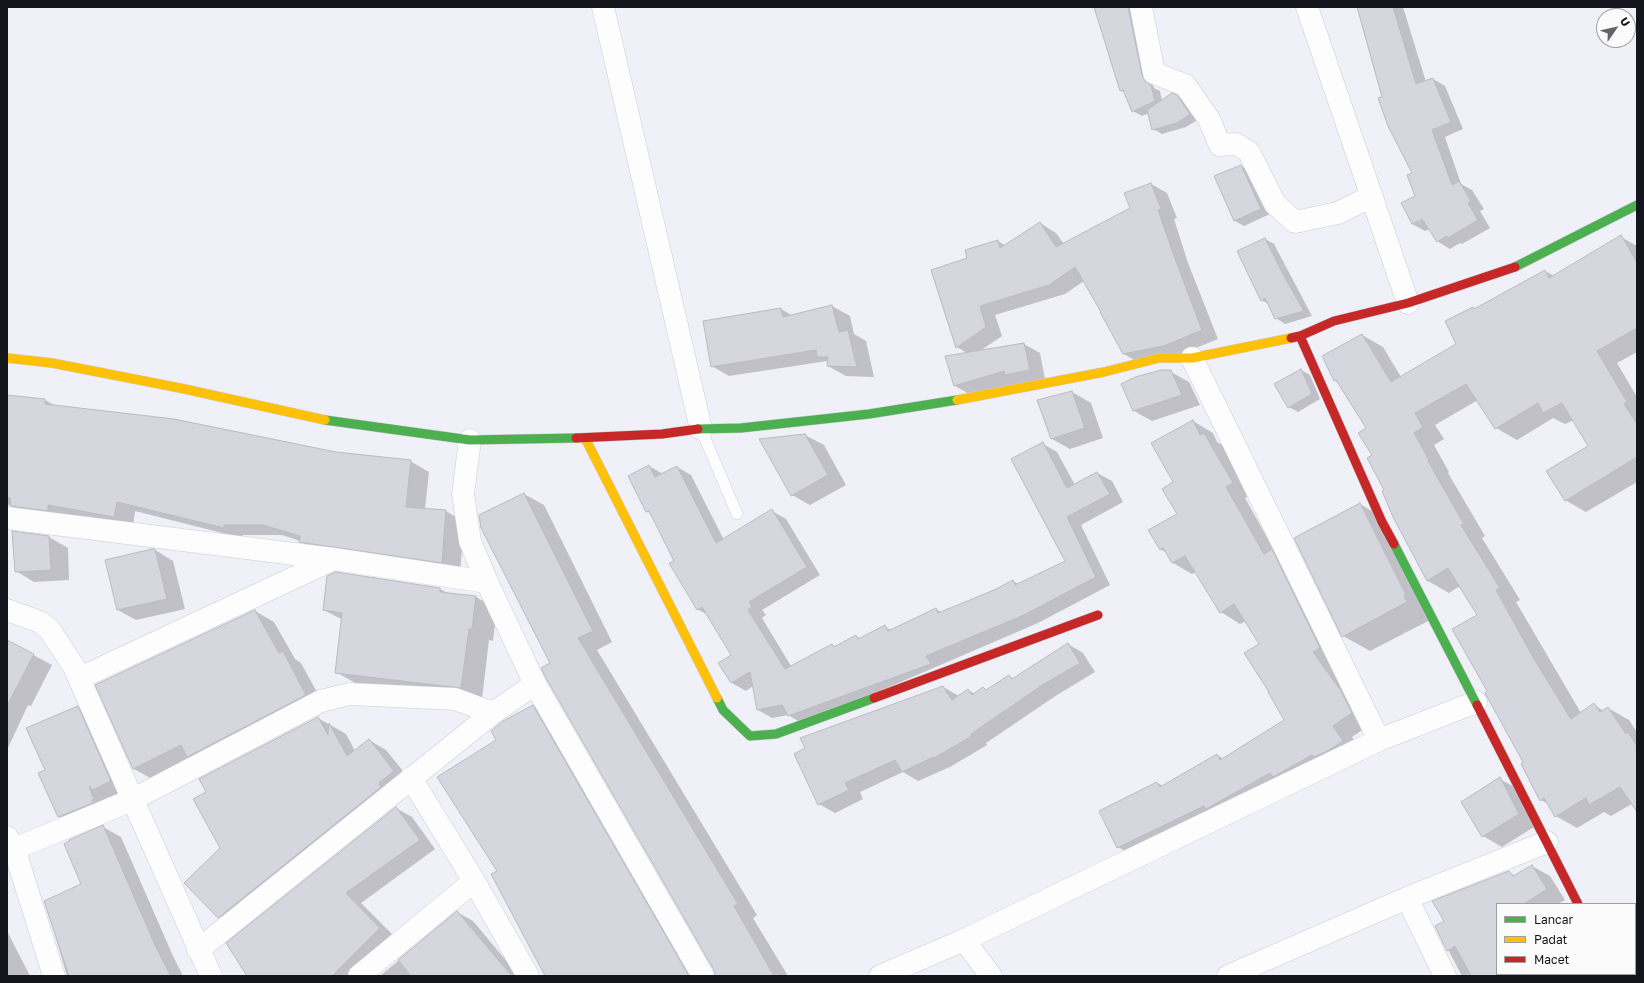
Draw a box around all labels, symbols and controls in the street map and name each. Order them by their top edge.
north arrow [1596,8,1636,48]
text: U [1618,15,1633,29]
legend [1496,903,1636,975]
text: Lancar [1534,912,1573,927]
text: Padat [1534,932,1567,947]
text: Macet [1534,952,1569,967]

